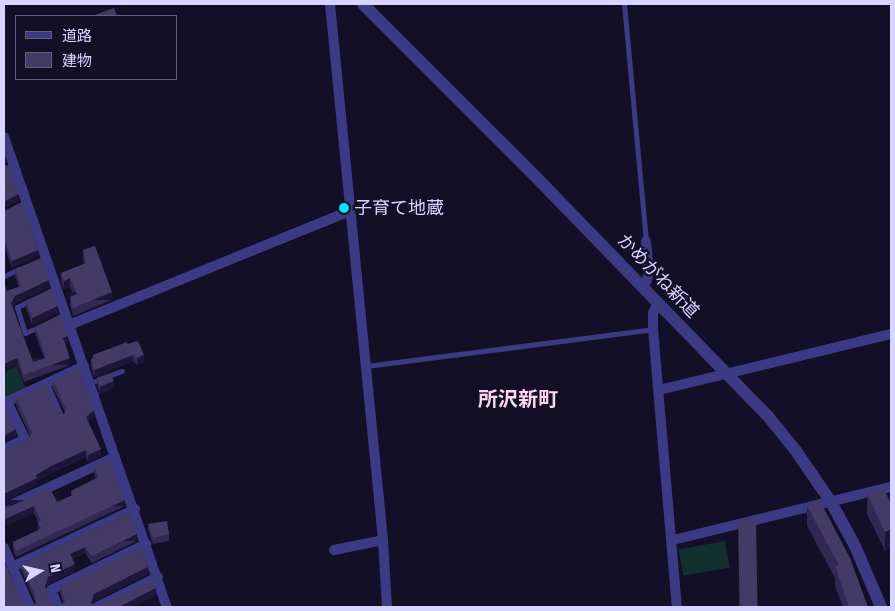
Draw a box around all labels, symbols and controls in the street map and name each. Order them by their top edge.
legend [15,15,178,80]
text: 道路 [62,27,92,45]
text: 建物 [62,52,92,70]
place label: 子育て地蔵 [354,197,444,219]
marker: 子育て地蔵 [338,202,350,214]
street label: かめがね新道 [613,230,703,322]
district label: 所沢新町 [478,387,558,411]
north arrow [15,546,65,596]
text: N [46,563,64,574]

